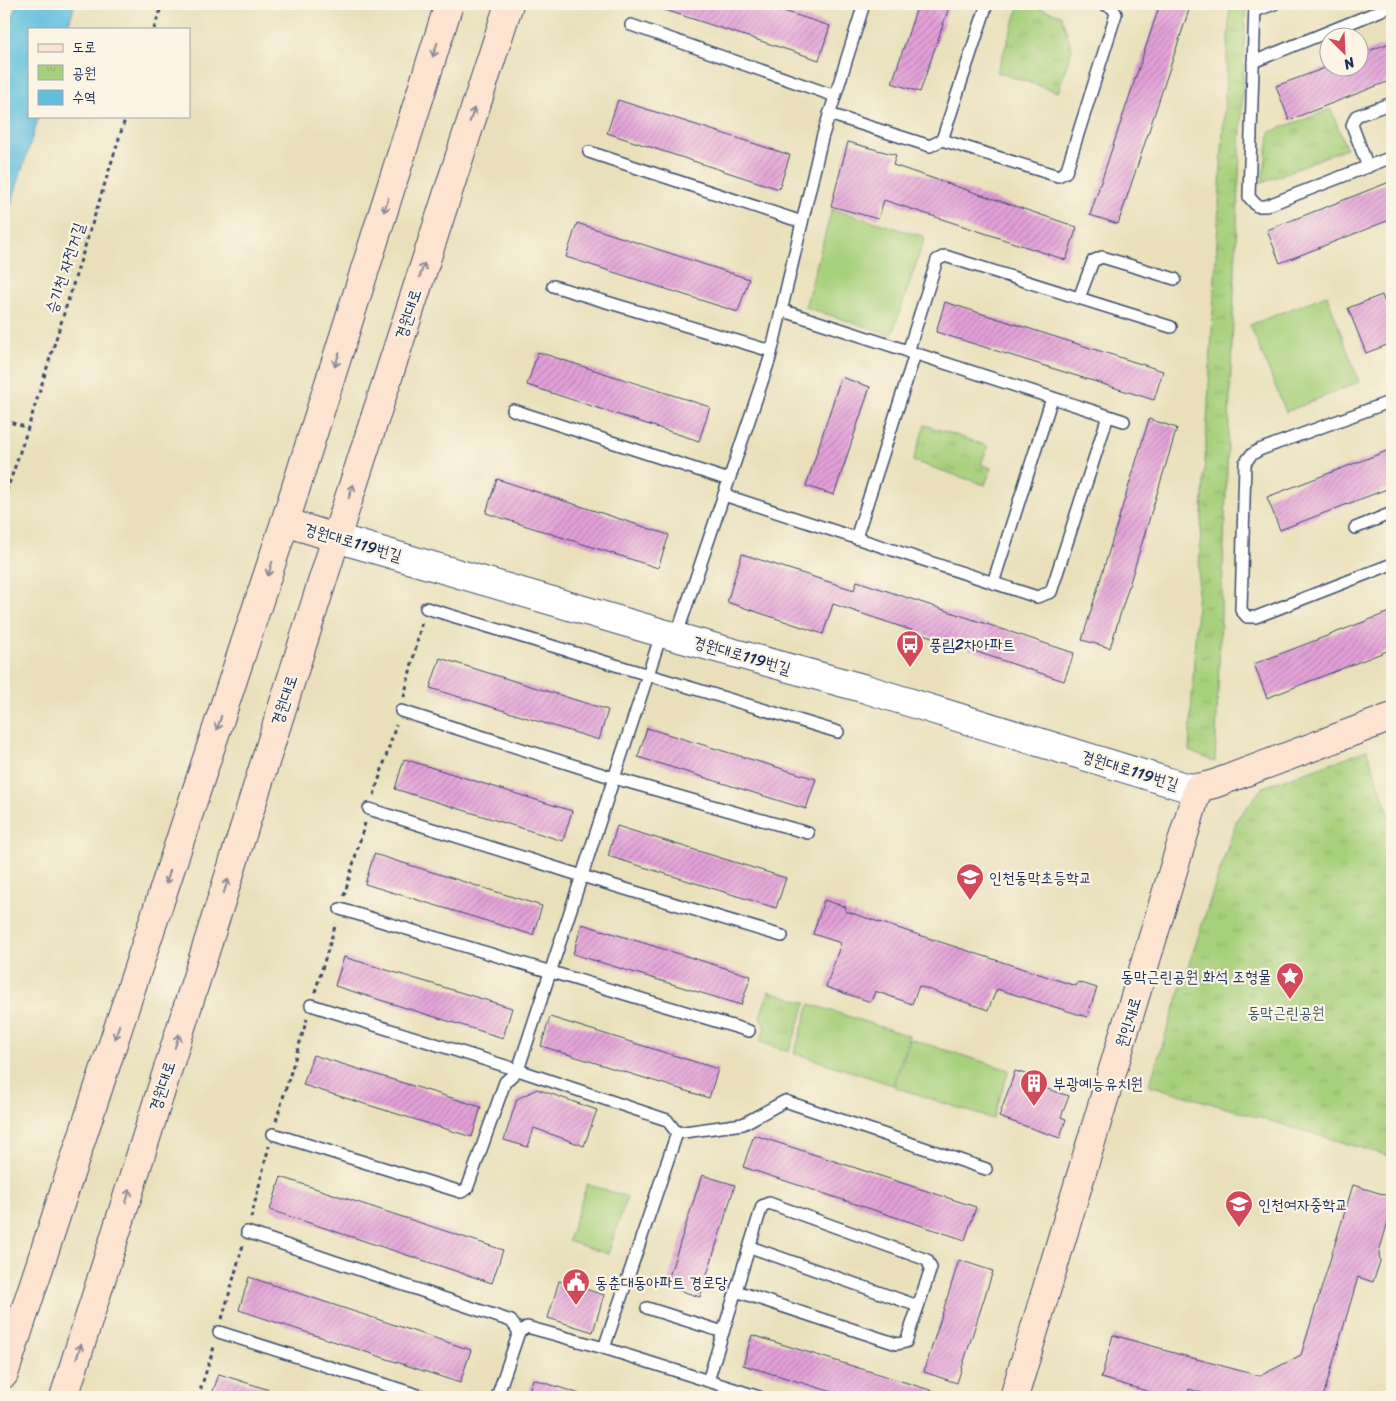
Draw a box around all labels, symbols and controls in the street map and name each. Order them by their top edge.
legend [28,28,190,118]
north arrow [1318,28,1368,78]
text: 도로 [72,34,96,60]
one-way arrow [429,42,439,58]
text: N [1339,50,1360,77]
text: 공원 [72,60,96,86]
text: 수역 [72,84,96,110]
one-way arrow [468,108,478,124]
one-way arrow [380,197,390,213]
street label: 승기천 자전거길 [37,219,93,317]
one-way arrow [418,262,428,278]
street label: 경원대로 [386,285,430,343]
one-way arrow [331,352,341,368]
one-way arrow [346,483,356,499]
street label: 경원대로119번길 [301,514,406,570]
one-way arrow [265,560,274,576]
street label: 경원대로119번길 [690,627,795,683]
bus stop icon: 풍림2차아파트 [895,629,925,668]
place label: 풍림2차아파트 [929,630,1015,659]
street label: 경원대로 [262,671,306,729]
one-way arrow [214,715,223,730]
street label: 경원대로119번길 [1078,741,1183,799]
school or university icon: 인천동막초등학교 [955,862,985,901]
place label: 인천동막초등학교 [989,863,1092,892]
one-way arrow [163,869,172,885]
one-way arrow [221,878,231,894]
place icon: 동막근린공원 화석 조형물 [1275,961,1305,1000]
place label: 동막근린공원 화석 조형물 [1121,962,1271,991]
street label: 원인재로 [1107,993,1149,1051]
park label: 동막근린공원 [1247,998,1325,1027]
one-way arrow [112,1023,121,1039]
one-way arrow [172,1033,182,1049]
street label: 경원대로 [140,1057,184,1115]
building icon: 부광예능유치원 [1019,1068,1049,1107]
place label: 부광예능유치원 [1053,1069,1143,1098]
one-way arrow [123,1188,133,1204]
school or university icon: 인천여자중학교 [1224,1189,1254,1228]
place label: 인천여자중학교 [1258,1190,1348,1219]
public building icon: 동춘대동아파트 경로당 [561,1267,591,1306]
place label: 동춘대동아파트 경로당 [595,1268,728,1297]
one-way arrow [74,1343,84,1359]

